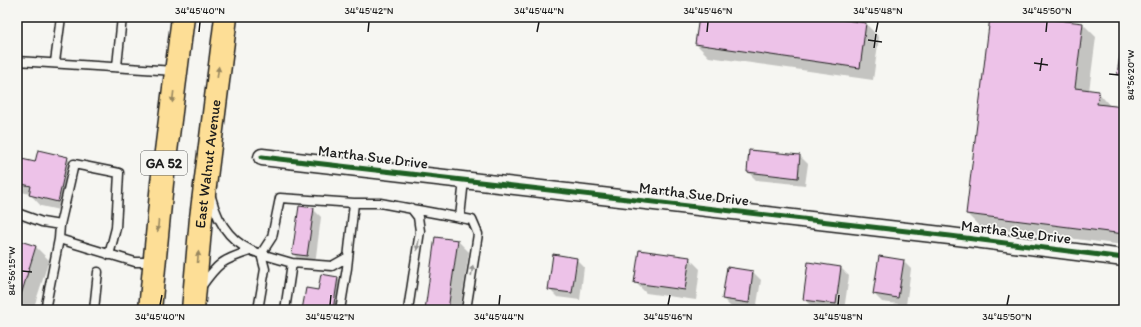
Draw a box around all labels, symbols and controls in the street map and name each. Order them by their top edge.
text: 34°45'40"N [175,4,225,17]
text: 34°45'42"N [344,4,394,17]
text: 34°45'44"N [514,4,564,17]
text: 34°45'46"N [683,4,733,17]
text: 34°45'48"N [853,4,903,17]
text: 34°45'50"N [1022,4,1072,17]
text: 84°56'20"W [1124,49,1137,100]
one-way arrow [215,66,221,78]
one-way arrow [170,91,176,103]
street label: East Walnut Avenue [191,98,225,229]
street label: Martha Sue Drive [317,141,429,173]
road number: GA 52 [141,151,187,175]
street label: Martha Sue Drive [638,178,750,210]
street label: Martha Sue Drive [960,216,1072,248]
one-way arrow [154,220,161,232]
one-way arrow [415,239,421,251]
text: 84°56'15"W [5,246,18,295]
one-way arrow [194,251,201,263]
one-way arrow [470,265,476,278]
text: 34°45'40"N [135,310,185,323]
text: 34°45'42"N [305,310,355,323]
text: 34°45'44"N [474,310,524,323]
text: 34°45'46"N [643,310,693,323]
text: 34°45'48"N [813,310,863,323]
text: 34°45'50"N [982,310,1032,323]

